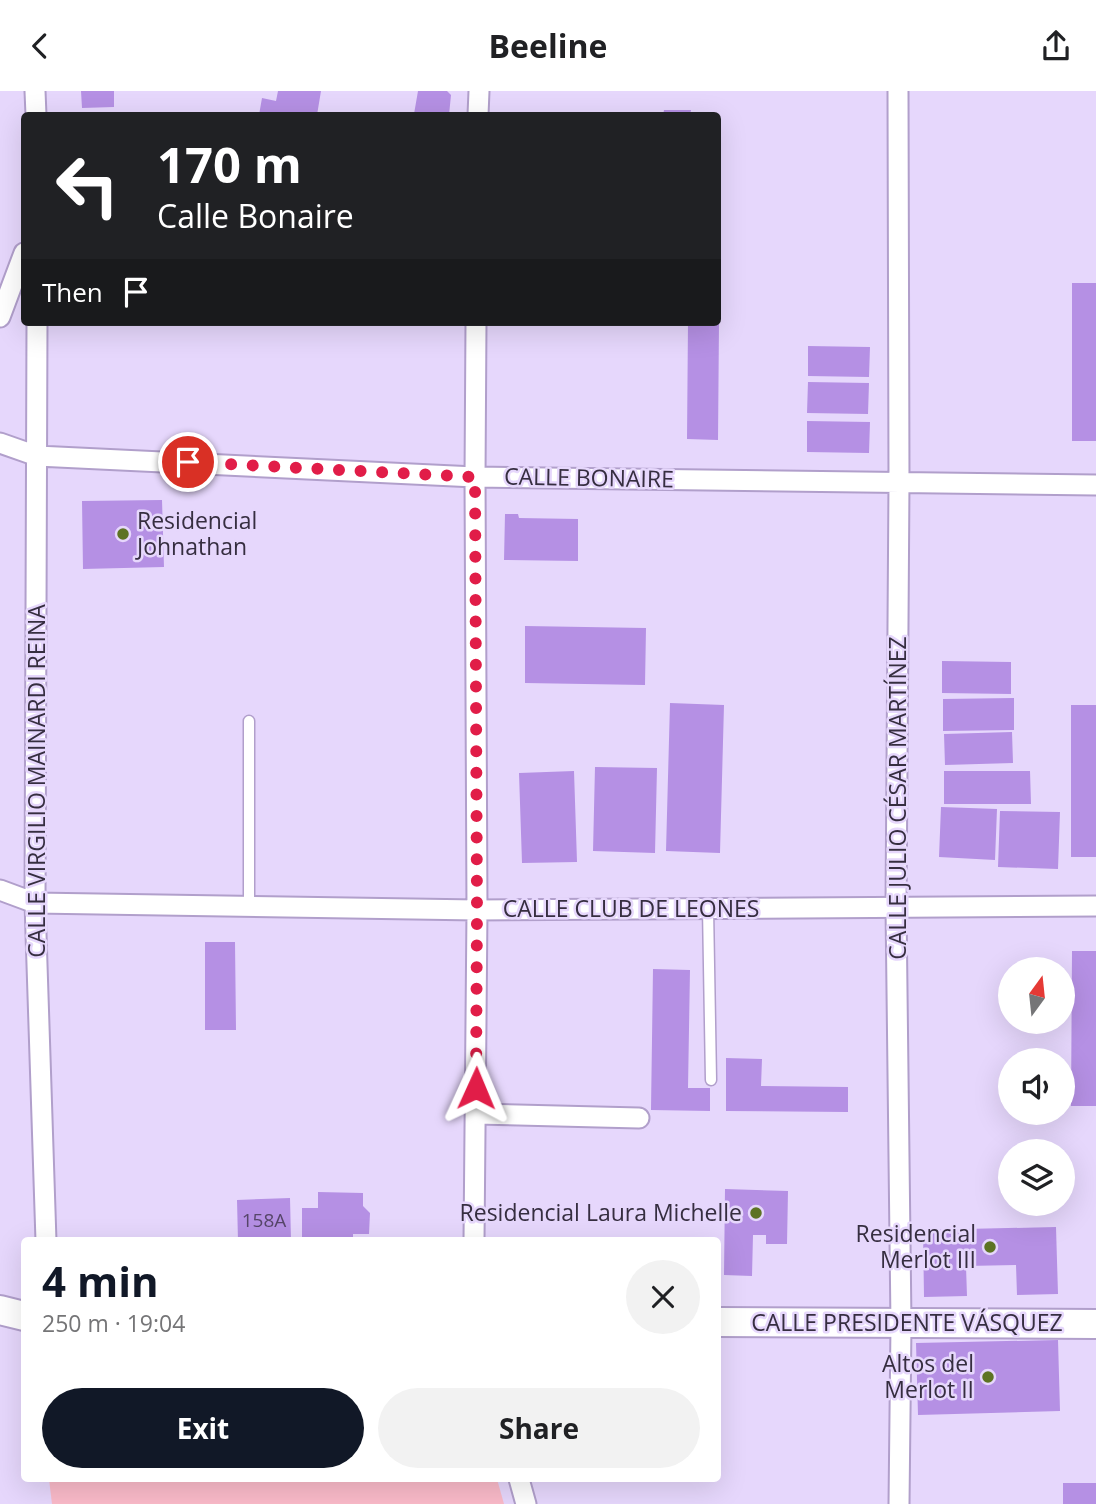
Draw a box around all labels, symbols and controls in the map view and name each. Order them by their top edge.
text: Beeline [489,24,607,67]
icon: back [21,27,59,65]
icon: share [1037,27,1075,65]
text: 170 m [157,131,302,197]
icon: left [42,140,133,231]
text: Calle Bonaire [157,194,354,237]
icon: arrive [117,273,155,311]
text: Then [42,274,103,310]
pin [158,432,218,492]
icon: arrive [169,443,207,481]
street label: CALLE BONAIRE [504,460,674,494]
place label: Residencial Johnathan [135,504,257,562]
marker: Residencial Johnathan [115,526,131,542]
street label: CALLE VIRGILIO MAINARDI REINA [20,604,52,958]
street label: CALLE JULIO CÉSAR MARTÍNEZ [881,636,913,960]
street label: CALLE CLUB DE LEONES [503,892,759,924]
north arrow [998,957,1074,1034]
map controls [998,957,1075,1216]
button: sound [998,1048,1075,1125]
position arrow [439,1051,513,1125]
button: layers [998,1139,1075,1216]
place label: Residencial Laura Michelle [460,1196,742,1228]
marker: Residencial Laura Michelle [748,1205,764,1221]
house number: 158A [242,1207,286,1233]
place label: Residencial Merlot III [856,1217,976,1275]
marker: Residencial Merlot III [982,1239,998,1255]
text: 4 min [42,1252,159,1309]
button: close [626,1260,700,1334]
street label: CALLE PRESIDENTE VÁSQUEZ [751,1306,1063,1338]
text: 250 m · 19:04 [42,1307,185,1339]
place label: Altos del Merlot II [882,1347,974,1405]
marker: Altos del Merlot II [980,1369,996,1385]
button: Exit [42,1388,364,1468]
button: Share [378,1388,700,1468]

